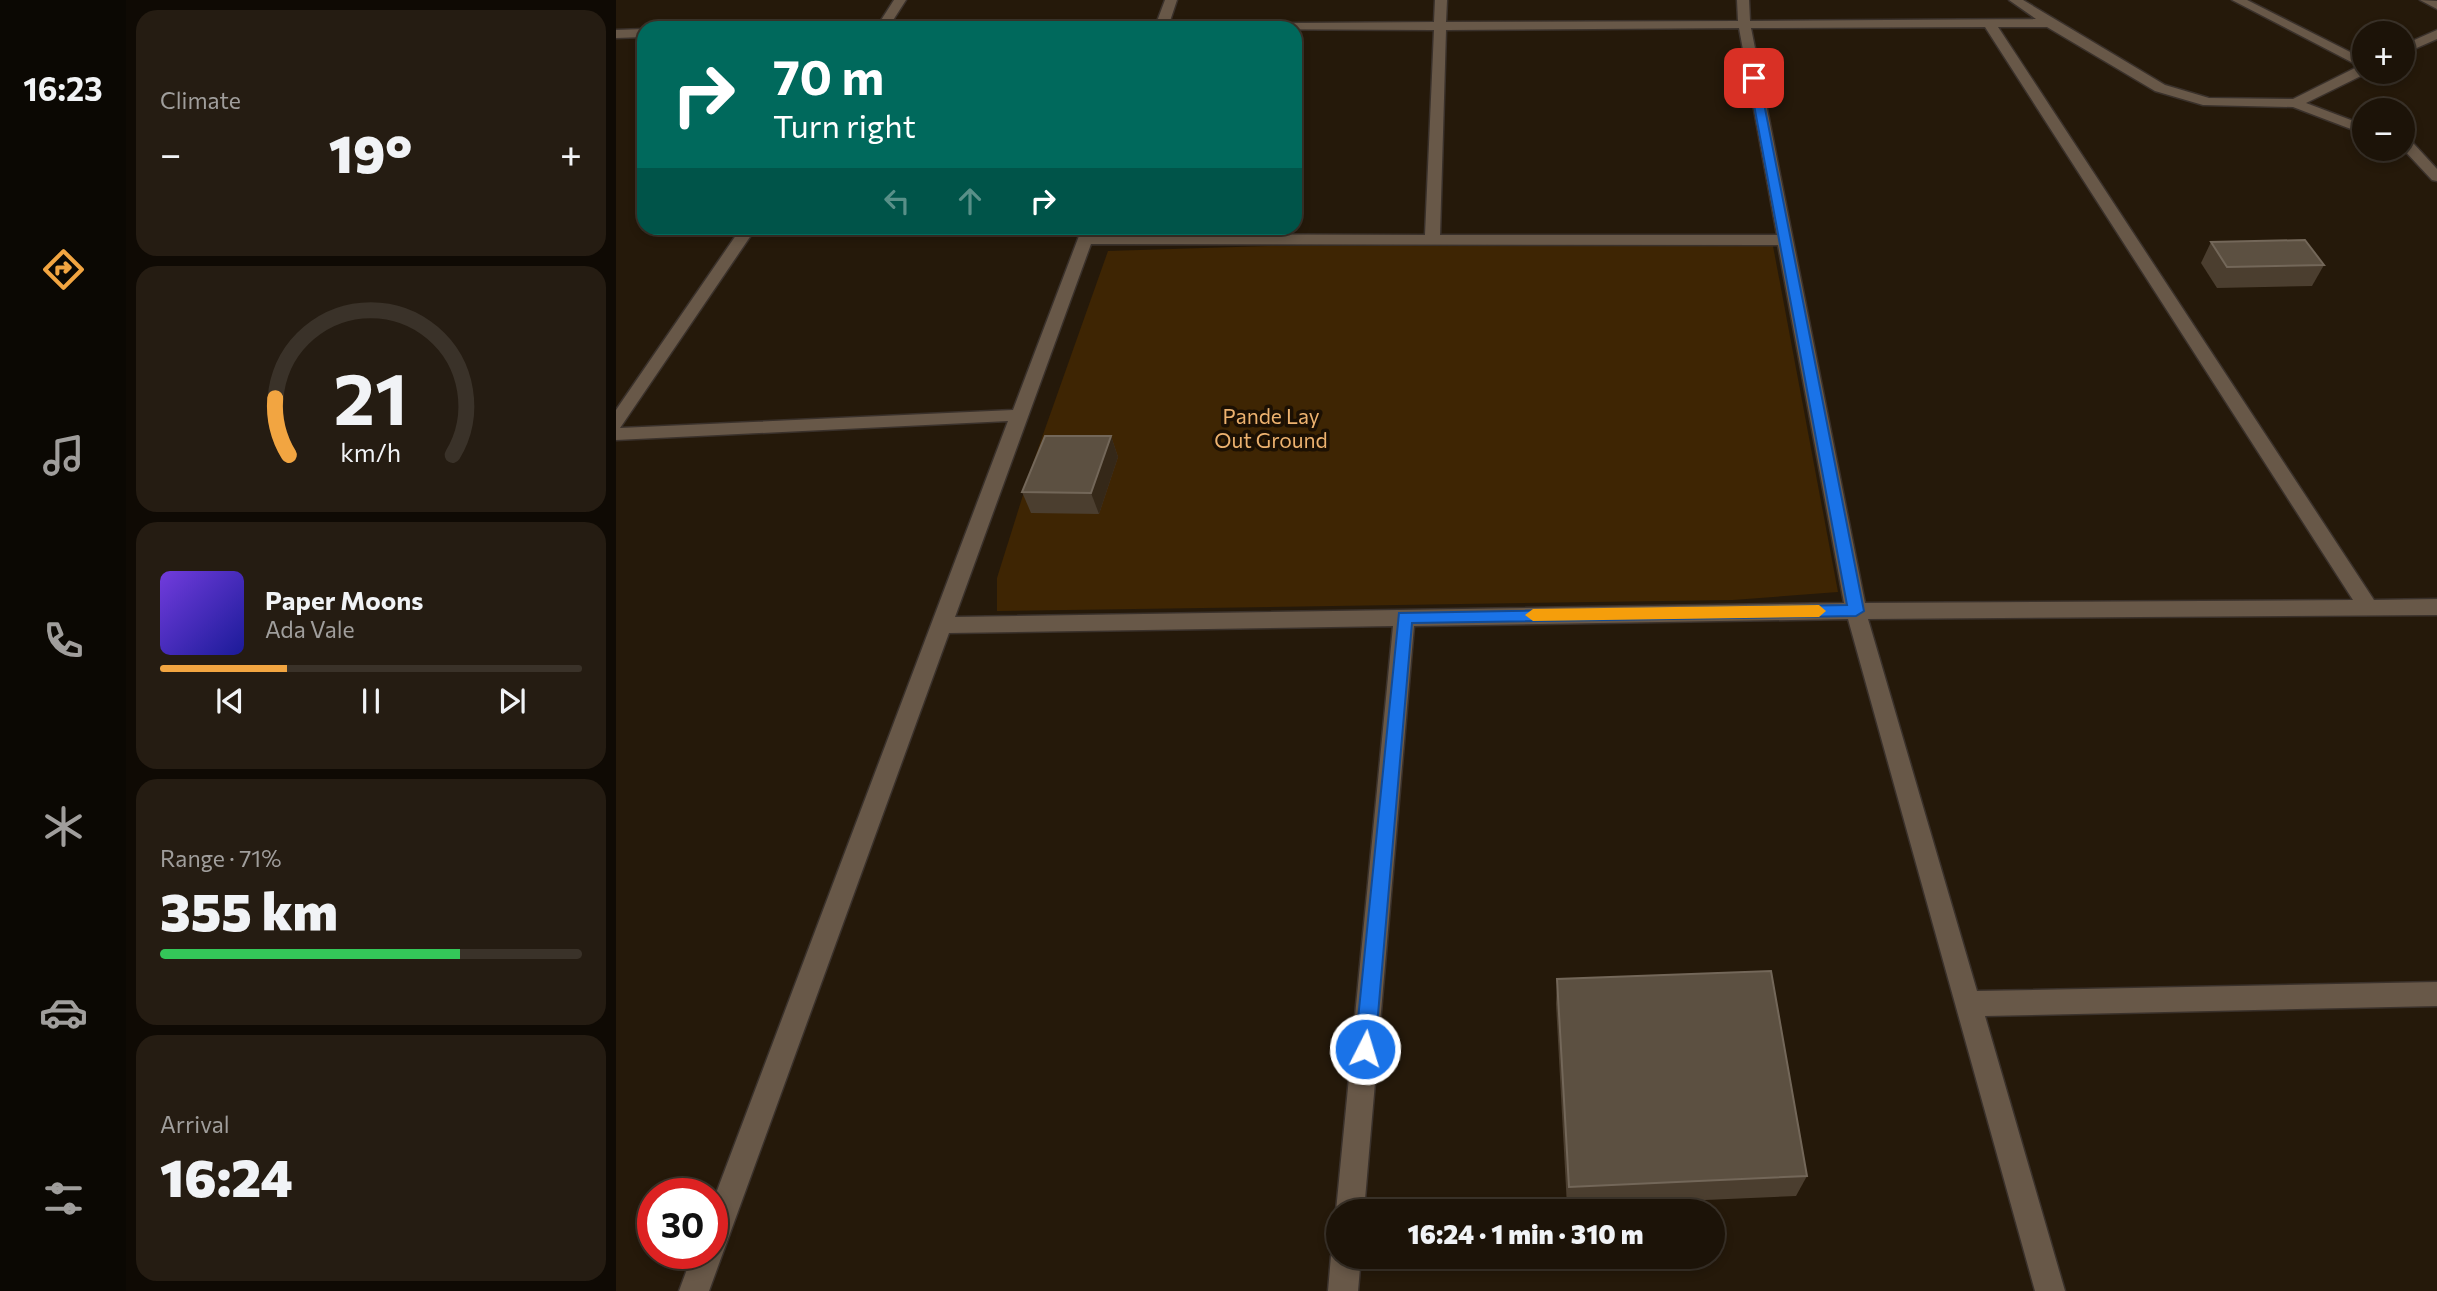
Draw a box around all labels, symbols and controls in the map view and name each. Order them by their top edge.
map controls [2352,21,2415,161]
button: + [2352,21,2415,84]
text: 70 m [773,45,884,105]
pin [1724,48,1784,108]
icon: right [658,49,749,140]
icon: arrive [1735,59,1773,97]
text: 16:23 [23,68,103,108]
text: Climate [160,86,241,114]
button: − [2352,98,2415,161]
text: Turn right [773,105,916,145]
text: 19° [329,120,412,184]
text: − [160,129,182,176]
text: + [560,129,582,176]
icon: left [878,182,916,220]
icon: ahead [951,182,989,220]
icon: right [1024,182,1062,220]
icon: directions [39,245,88,294]
text: 21 [334,352,408,441]
park label: Pande Lay Out Ground [1214,403,1328,452]
icon: music [39,431,88,480]
text: km/h [341,437,401,467]
text: Paper Moons [265,584,423,615]
text: Ada Vale [265,615,355,643]
icon: phone [39,616,88,665]
icon: previous [211,682,249,720]
icon: pause [352,682,390,720]
icon: next [493,682,531,720]
icon: climate [39,802,88,851]
text: Range · 71% [160,844,281,872]
text: 355 km [160,878,338,942]
icon: car [39,988,88,1037]
position arrow [1328,1012,1402,1086]
text: Arrival [160,1110,230,1138]
text: 16:24 [160,1144,293,1208]
icon: filters [39,1174,88,1223]
speed limit sign: 30 [637,1178,728,1269]
text: 16:24 · 1 min · 310 m [1408,1218,1643,1249]

